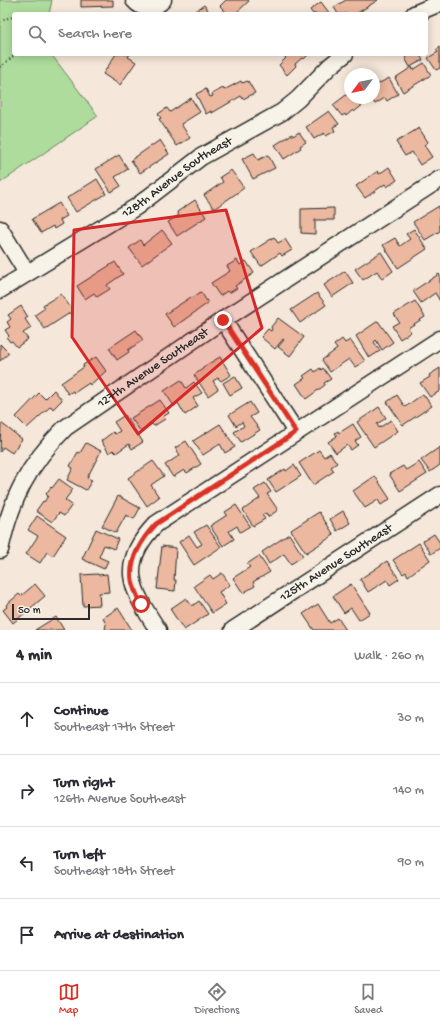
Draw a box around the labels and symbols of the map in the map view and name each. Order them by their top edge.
north arrow [344,68,380,104]
street label: 128th Avenue Southeast [118,133,236,222]
route end [214,311,232,329]
street label: 127th Avenue Southeast [94,324,213,412]
street label: 125th Avenue Southeast [276,520,397,606]
route start [132,595,150,613]
scale bar [12,602,90,621]

